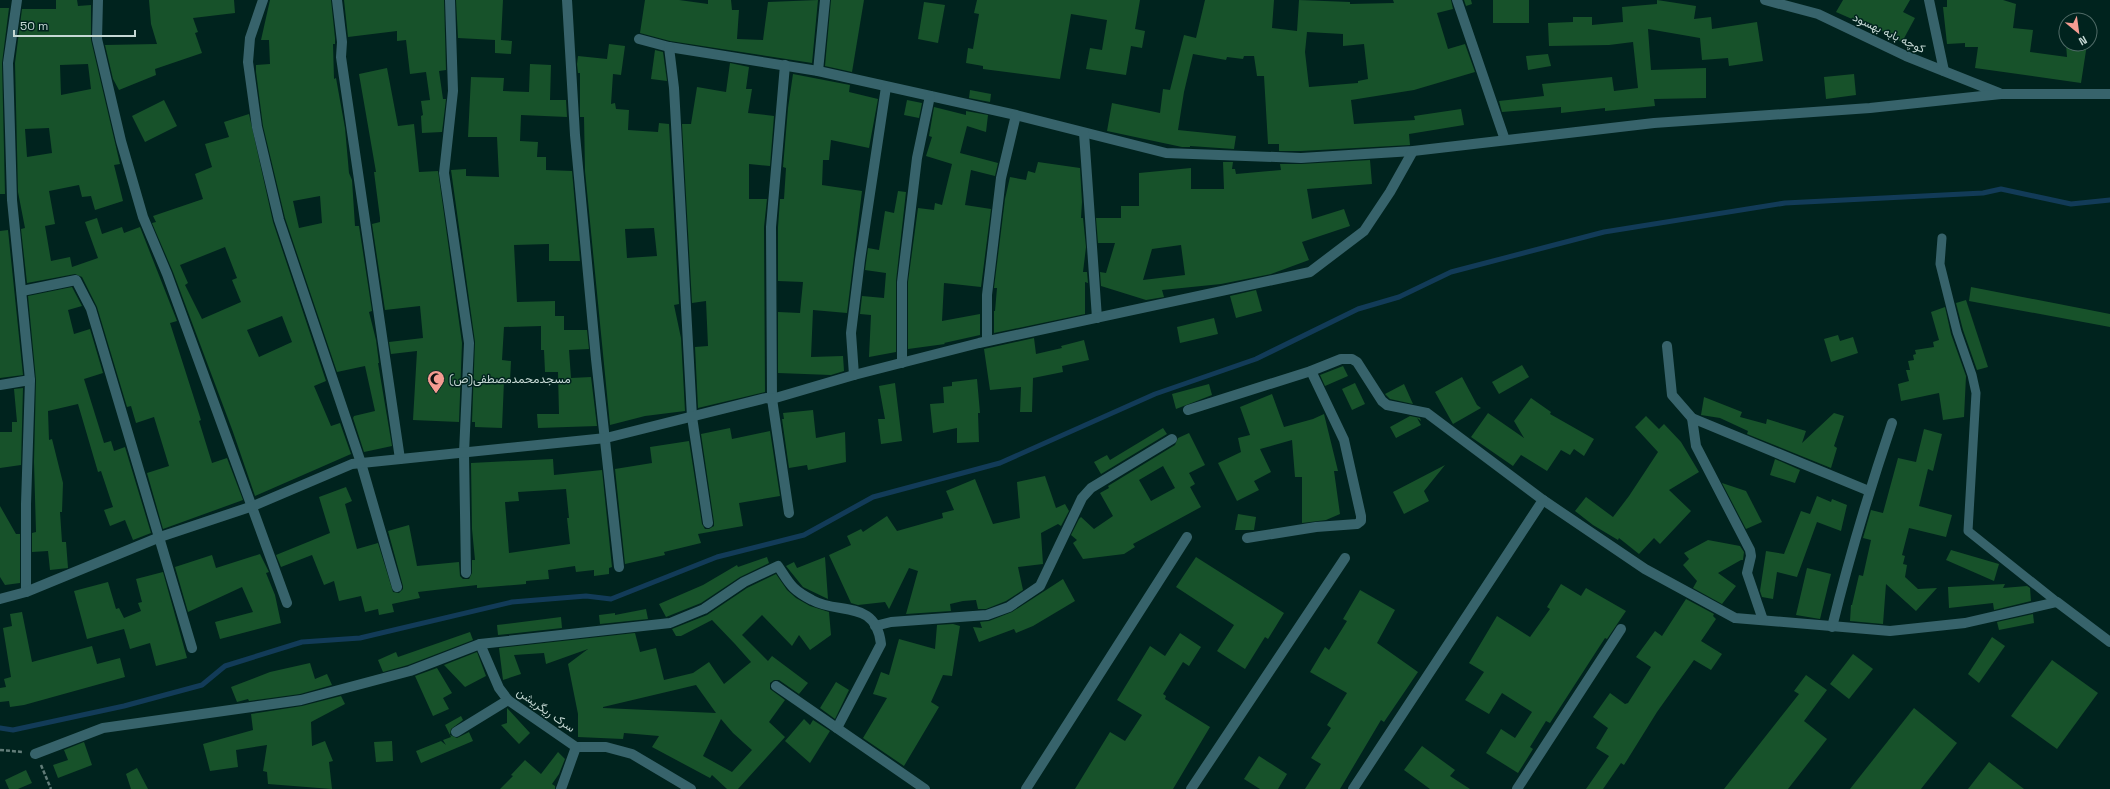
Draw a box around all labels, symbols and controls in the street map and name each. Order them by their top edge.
street label: کوچه بابه بهسود [1850,9,1928,57]
scale bar [14,12,135,38]
north arrow [2058,12,2098,52]
text: 50 m [20,18,48,34]
text: N [2076,33,2089,49]
mosque icon: مسجدمحمدمصطفی(ص) [426,369,446,394]
place label: مسجدمحمدمصطفی(ص) [449,371,571,387]
street label: سرک ریگریشن [514,684,578,736]

